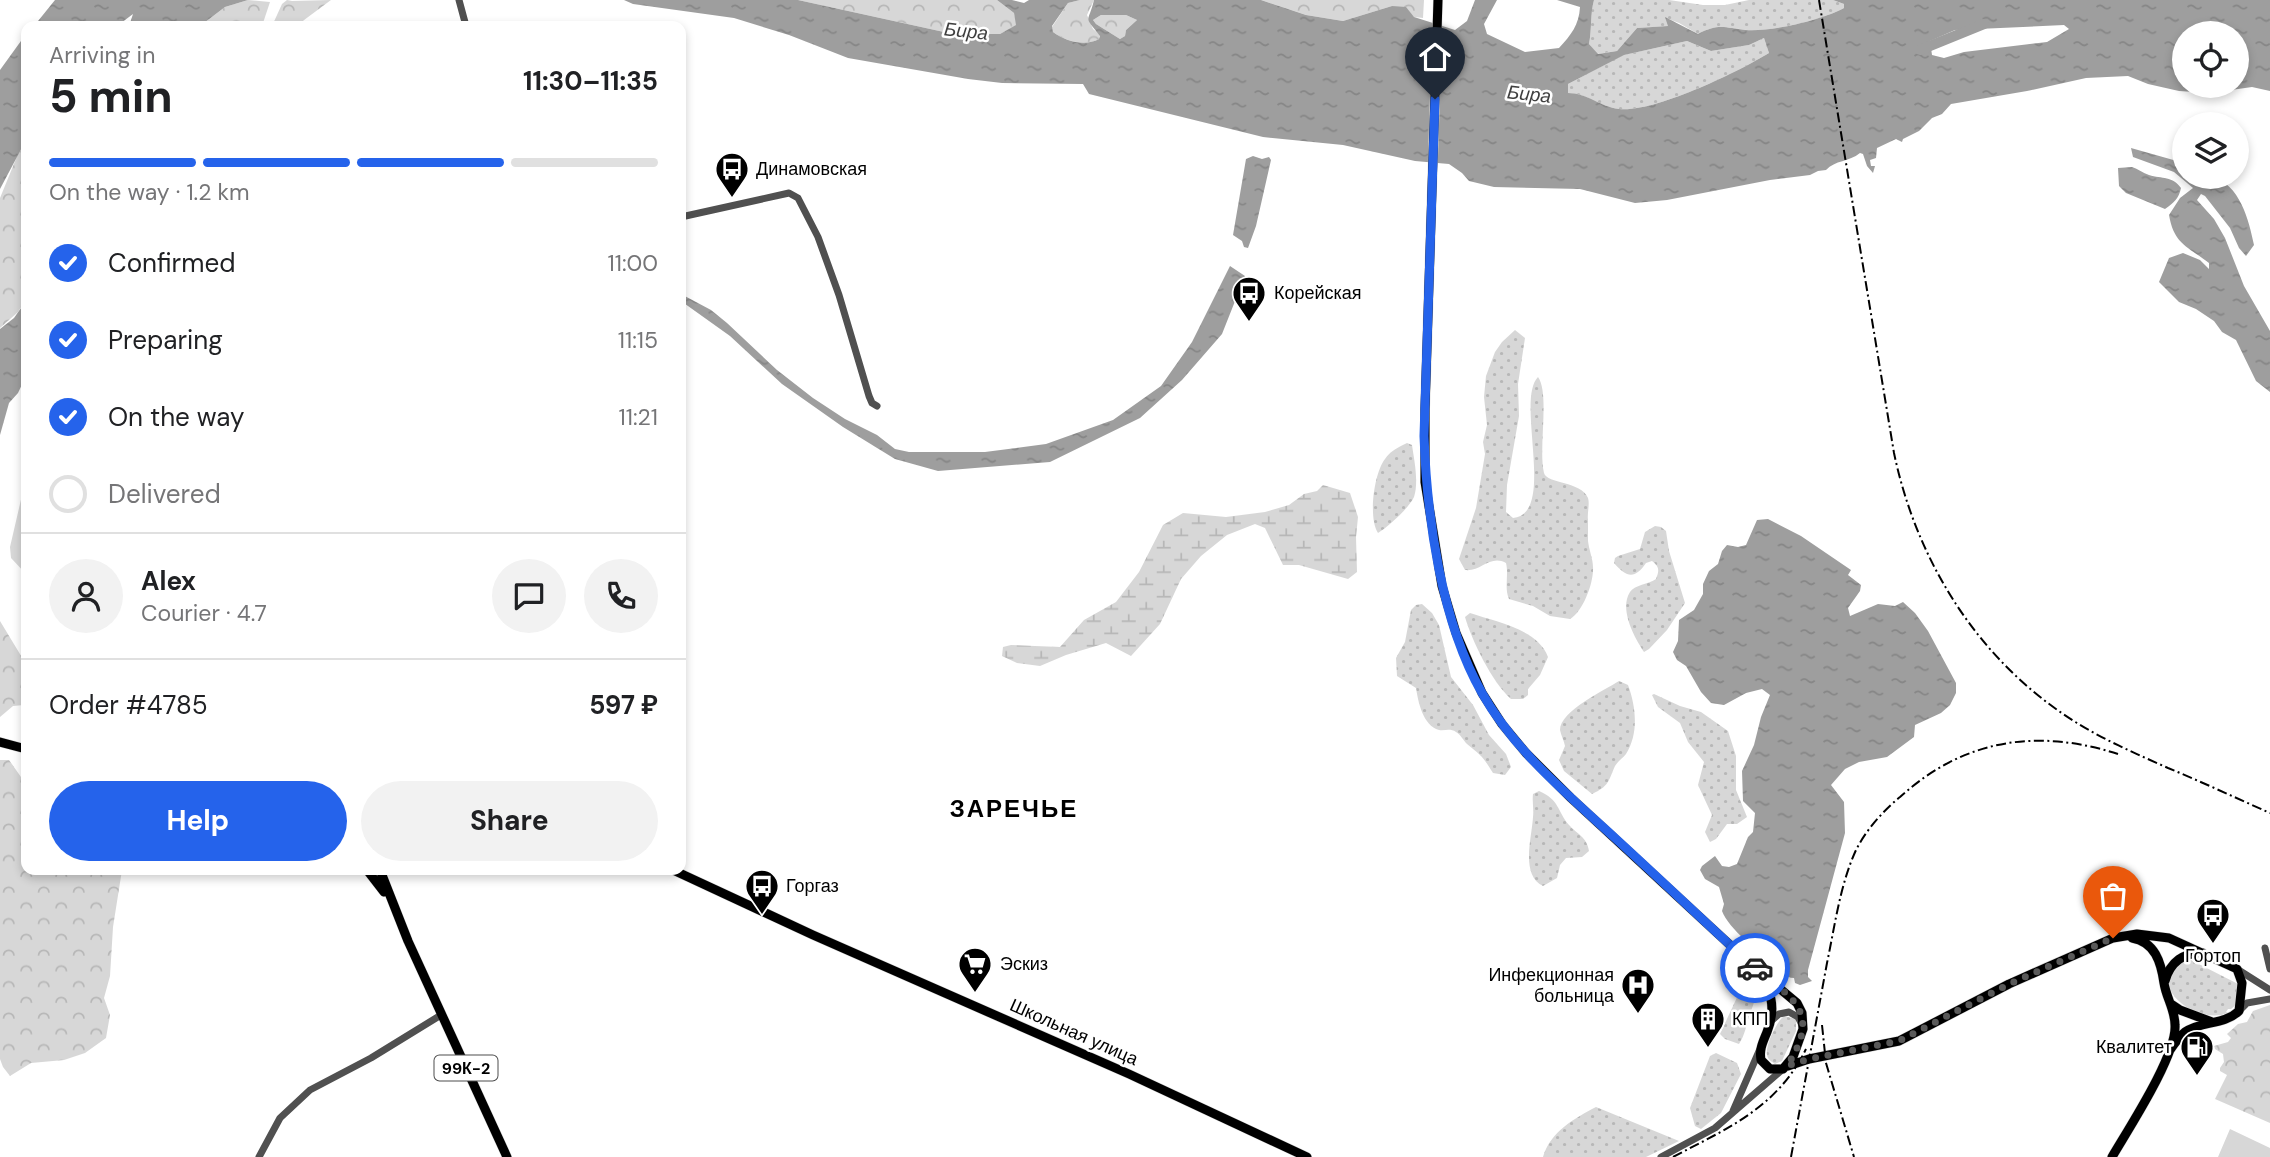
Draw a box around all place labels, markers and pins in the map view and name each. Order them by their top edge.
pin [1405,27,1465,99]
bus stop icon: Динамовская [713,150,751,199]
place label: Динамовская [756,157,867,181]
bus stop icon: Корейская [1230,274,1268,323]
place label: Корейская [1274,281,1362,305]
pin [2083,866,2143,938]
bus stop icon: Горгаз [743,867,781,916]
place label: Горгаз [786,874,839,898]
bus stop icon: Гортоп [2194,896,2232,945]
place label: Гортоп [2185,944,2241,968]
supermarket icon: Эскиз [956,945,994,994]
place label: Эскиз [1000,952,1048,976]
place label: Инфекционная больница [1488,963,1615,1008]
hospital icon: Инфекционная больница [1619,966,1657,1015]
building icon: КПП [1689,1000,1727,1049]
place label: КПП [1732,1007,1768,1031]
fuel station icon: Квалитет [2178,1028,2216,1077]
place label: Квалитет [2096,1035,2172,1059]

